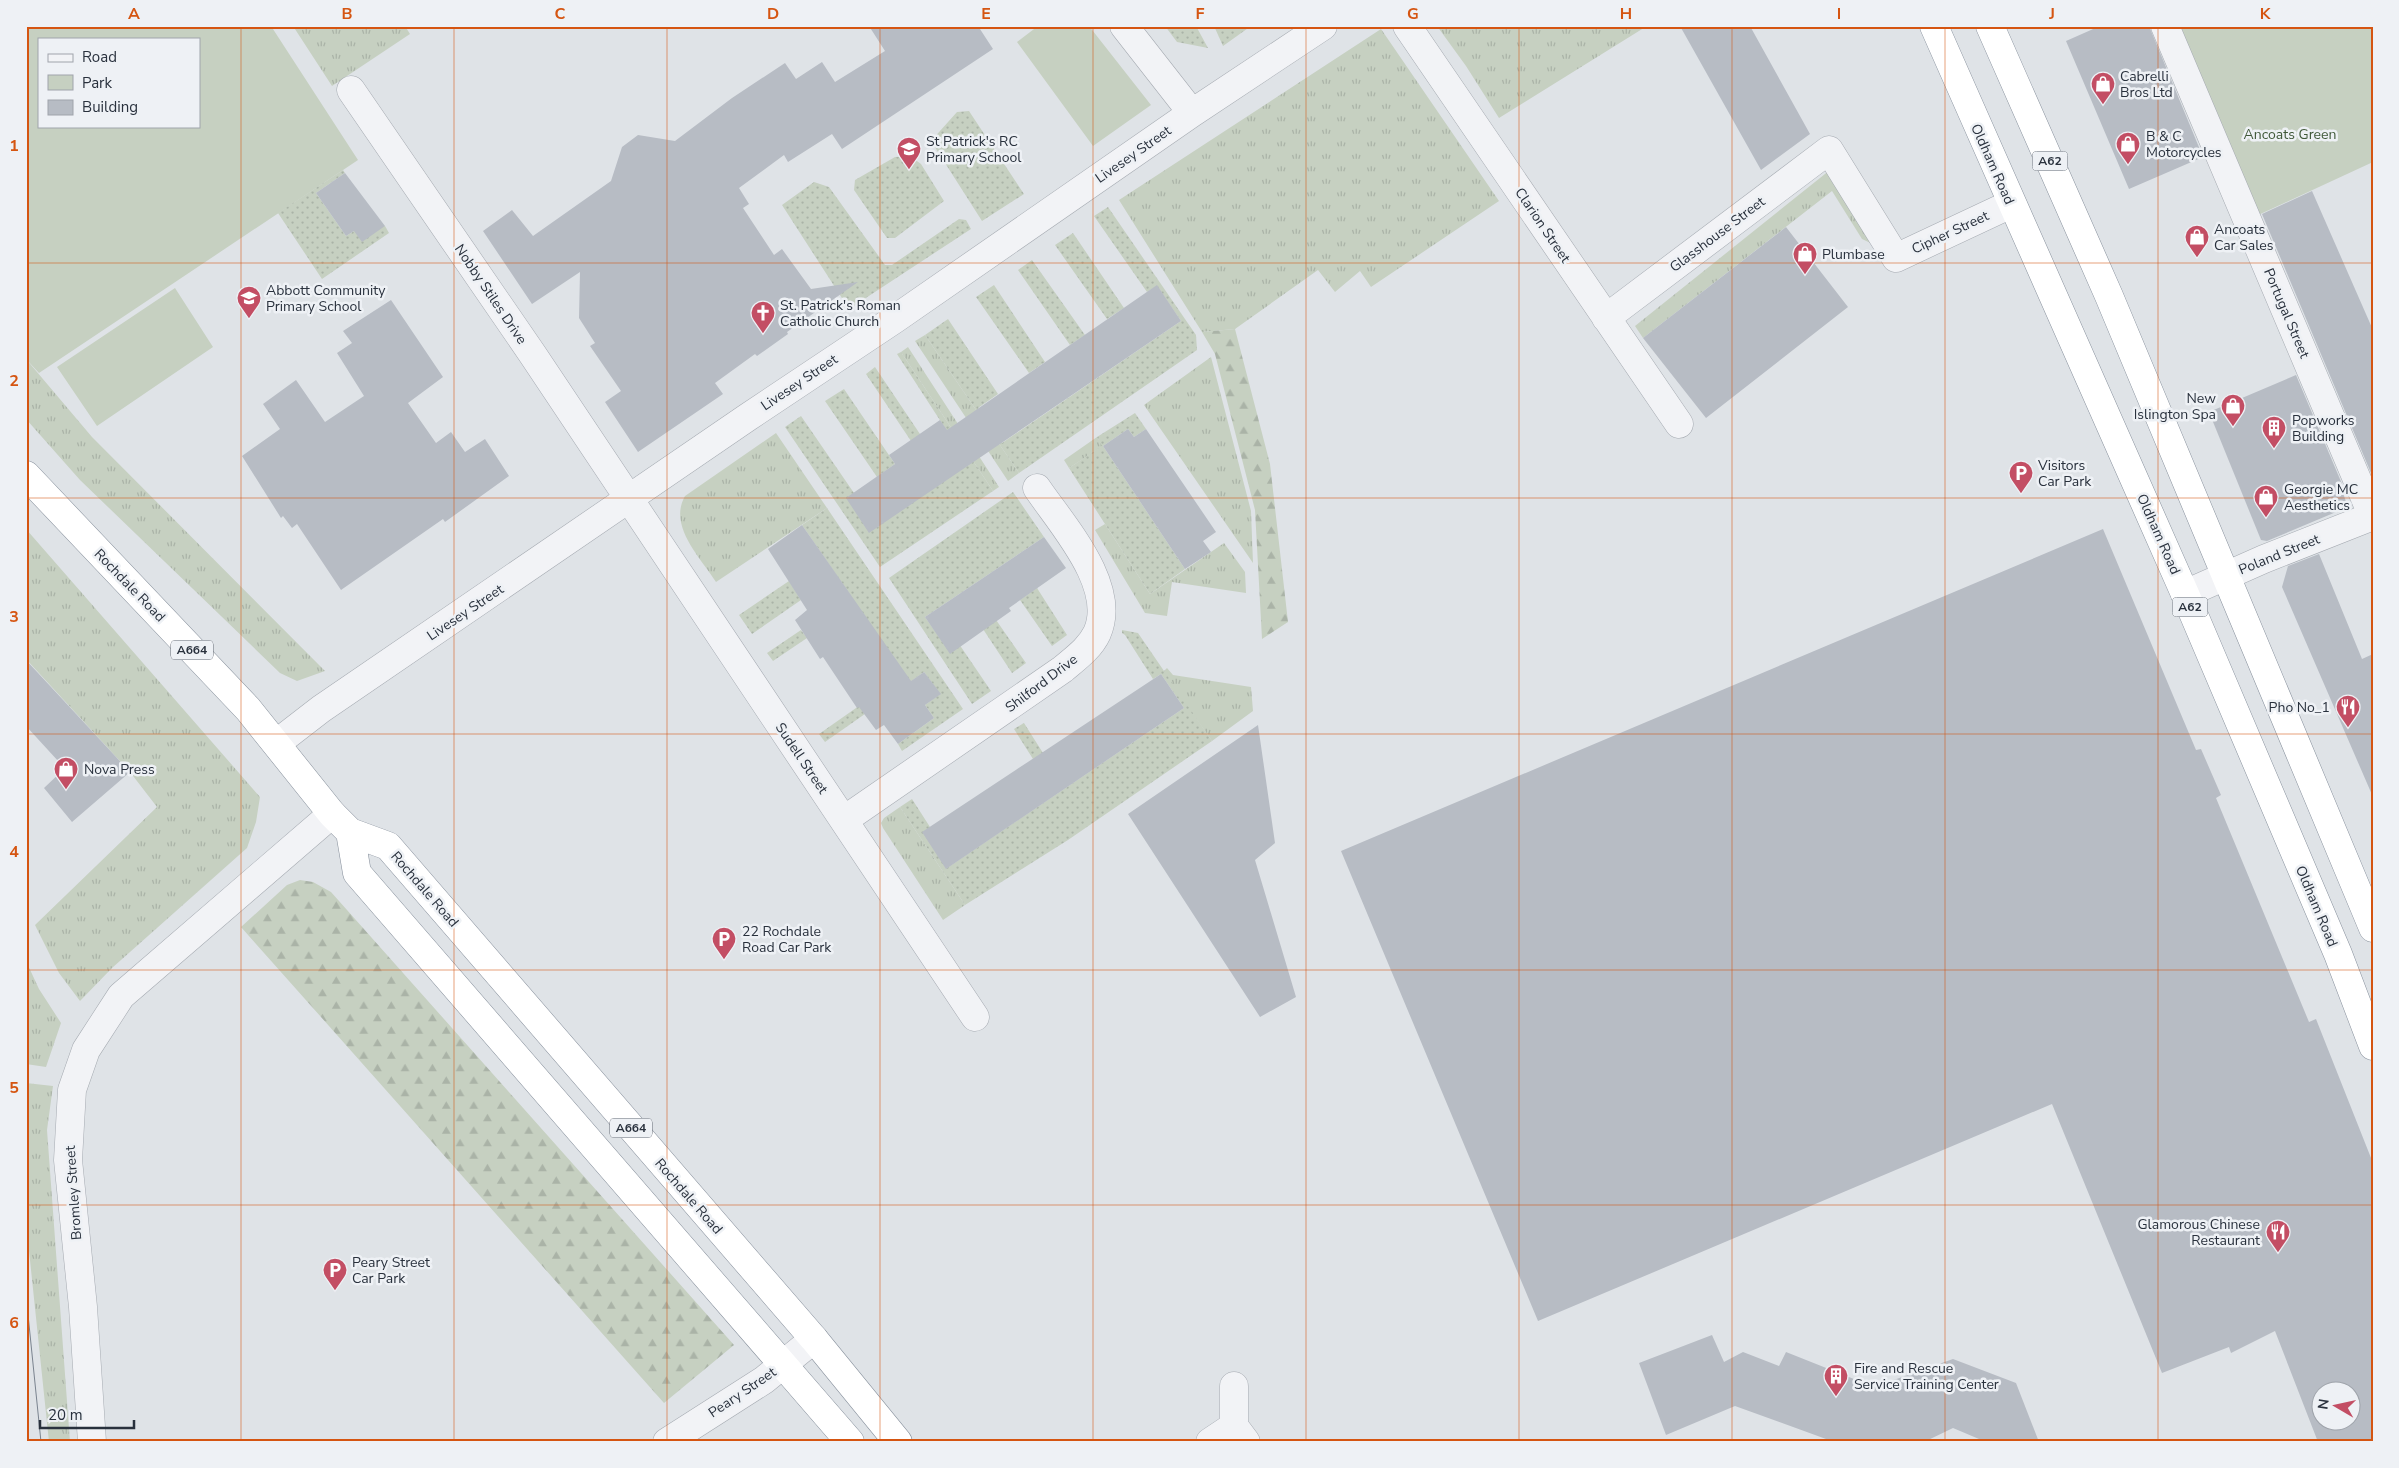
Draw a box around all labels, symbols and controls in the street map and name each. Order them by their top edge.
text: A [128,3,140,25]
text: B [341,3,353,25]
text: C [555,3,566,25]
text: D [767,3,779,25]
text: E [981,3,991,25]
text: F [1196,3,1205,25]
text: G [1407,3,1419,25]
text: H [1620,3,1632,25]
text: I [1837,3,1841,25]
text: J [2048,3,2055,25]
text: K [2260,3,2272,25]
legend [38,38,200,128]
text: Road [82,47,117,67]
place label: Cabrelli Bros Ltd [2120,67,2173,102]
shop icon: Cabrelli Bros Ltd [2090,71,2116,105]
text: Park [82,73,112,93]
text: Building [82,97,138,117]
street label: Livesey Street [1092,121,1175,188]
street label: Oldham Road [1966,121,2019,208]
park label: Ancoats Green [2244,125,2336,144]
place label: B & C Motorcycles [2146,127,2222,162]
shop icon: B & C Motorcycles [2115,131,2141,165]
place label: St Patrick's RC Primary School [926,132,1022,167]
text: 1 [9,135,19,157]
school or university icon: St Patrick's RC Primary School [896,136,922,170]
road number: A62 [2032,152,2068,170]
street label: Clarion Street [1510,184,1575,267]
street label: Glasshouse Street [1666,192,1769,277]
street label: Cipher Street [1909,206,1992,259]
place label: Ancoats Car Sales [2214,220,2274,255]
shop icon: Ancoats Car Sales [2184,224,2210,258]
street label: Nobby Stiles Drive [450,240,531,348]
shop icon: Plumbase [1792,241,1818,275]
place label: Plumbase [1822,245,1885,264]
street label: Portugal Street [2259,265,2314,361]
place label: Abbott Community Primary School [266,281,386,316]
school or university icon: Abbott Community Primary School [236,285,262,319]
place label: St. Patrick's Roman Catholic Church [780,296,901,331]
church icon: St. Patrick's Roman Catholic Church [750,300,776,334]
street label: Livesey Street [757,350,841,415]
text: 2 [9,370,19,392]
place label: New Islington Spa [2134,389,2216,424]
shop icon: New Islington Spa [2220,393,2246,427]
place label: Popworks Building [2292,411,2355,446]
building icon: Popworks Building [2261,415,2287,449]
place label: Visitors Car Park [2037,456,2092,491]
parking icon: Visitors Car Park [2008,460,2034,494]
place label: Georgie MC Aesthetics [2284,480,2358,515]
shop icon: Georgie MC Aesthetics [2253,484,2279,518]
street label: Oldham Road [2132,491,2185,578]
street label: Poland Street [2236,530,2323,579]
street label: Rochdale Road [90,545,169,626]
street label: Livesey Street [423,580,507,645]
road number: A62 [2172,598,2208,616]
text: 3 [9,606,19,628]
road number: A664 [171,640,213,660]
street label: Shilford Drive [1001,650,1081,717]
restaurant icon: Pho No_1 [2335,694,2361,728]
place label: Pho No_1 [2269,698,2330,717]
street label: Sudell Street [771,719,832,798]
shop icon: Nova Press [53,756,79,790]
place label: Nova Press [84,760,155,779]
text: 4 [9,841,19,863]
street label: Rochdale Road [386,847,463,931]
street label: Oldham Road [2291,863,2342,950]
place label: 22 Rochdale Road Car Park [742,922,832,957]
parking icon: 22 Rochdale Road Car Park [711,926,737,960]
text: 5 [9,1077,19,1099]
road number: A664 [610,1118,652,1138]
street label: Bromley Street [61,1145,86,1241]
street label: Rochdale Road [650,1154,727,1238]
place label: Glamorous Chinese Restaurant [2137,1215,2260,1250]
restaurant icon: Glamorous Chinese Restaurant [2265,1219,2291,1253]
place label: Peary Street Car Park [352,1253,430,1288]
parking icon: Peary Street Car Park [322,1257,348,1291]
text: 6 [9,1312,19,1334]
place label: Fire and Rescue Service Training Center [1854,1359,1999,1394]
street label: Peary Street [705,1363,780,1422]
building icon: Fire and Rescue Service Training Center [1823,1363,1849,1397]
north arrow [2312,1380,2362,1430]
text: N [2313,1397,2334,1411]
scale bar [40,1398,134,1430]
text: 20 m [48,1405,83,1425]

